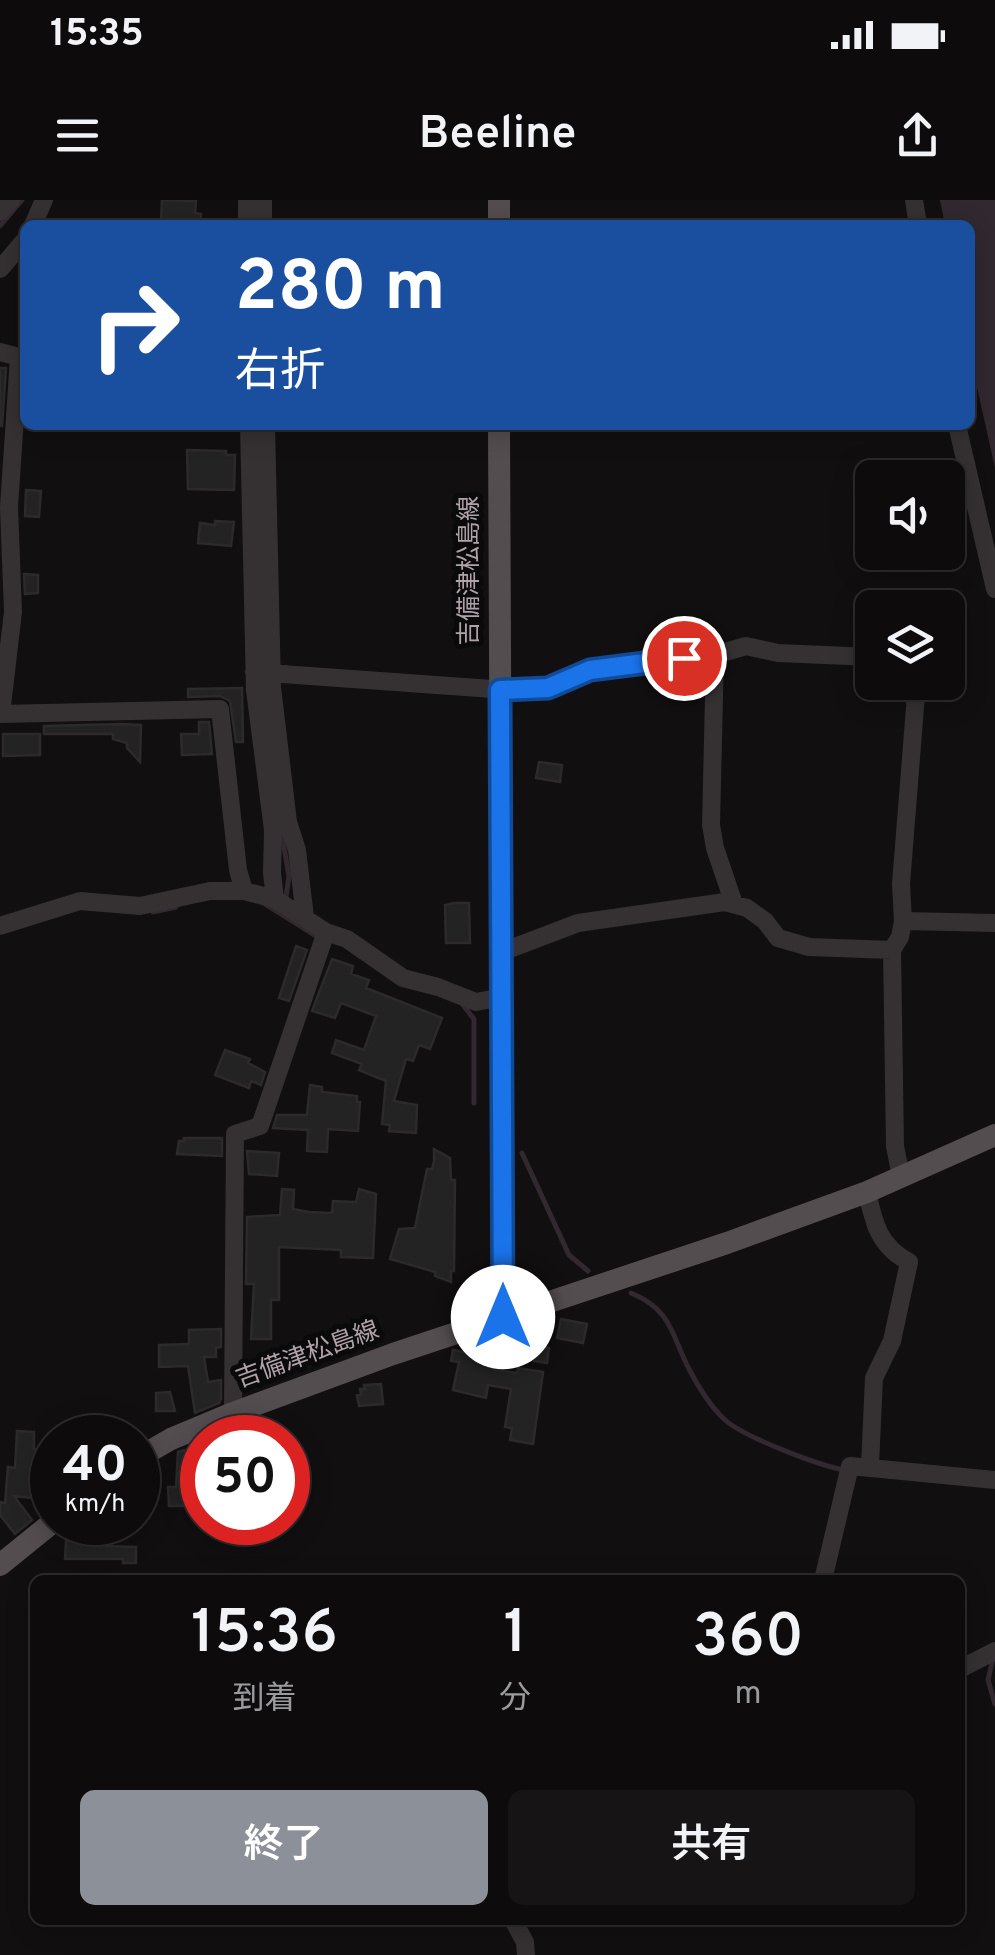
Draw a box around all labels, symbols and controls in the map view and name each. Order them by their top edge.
text: 15:35 [50,11,144,60]
text: Beeline [419,107,576,164]
icon: menu [50,108,105,163]
icon: share [890,108,945,163]
text: 280 m [235,246,446,335]
icon: right [70,260,200,390]
text: 右折 [235,345,325,402]
map controls [855,460,965,700]
button: sound [855,460,965,570]
street label: 吉備津松島線 [455,496,487,646]
button: layers [855,590,965,700]
pin [642,616,727,701]
icon: arrive [657,631,712,686]
position arrow [451,1265,555,1369]
street label: 吉備津松島線 [232,1315,384,1397]
speed limit sign: 50 [180,1415,310,1545]
text: 40 [62,1436,128,1499]
text: km/h [65,1489,125,1521]
text: 15:36 [191,1598,338,1674]
text: 1 [503,1598,527,1674]
text: 360 [692,1602,804,1678]
text: m [735,1675,762,1715]
text: 到着 [233,1680,297,1720]
text: 分 [499,1680,531,1720]
button: 終了 [80,1790,488,1905]
button: 共有 [508,1790,915,1905]

